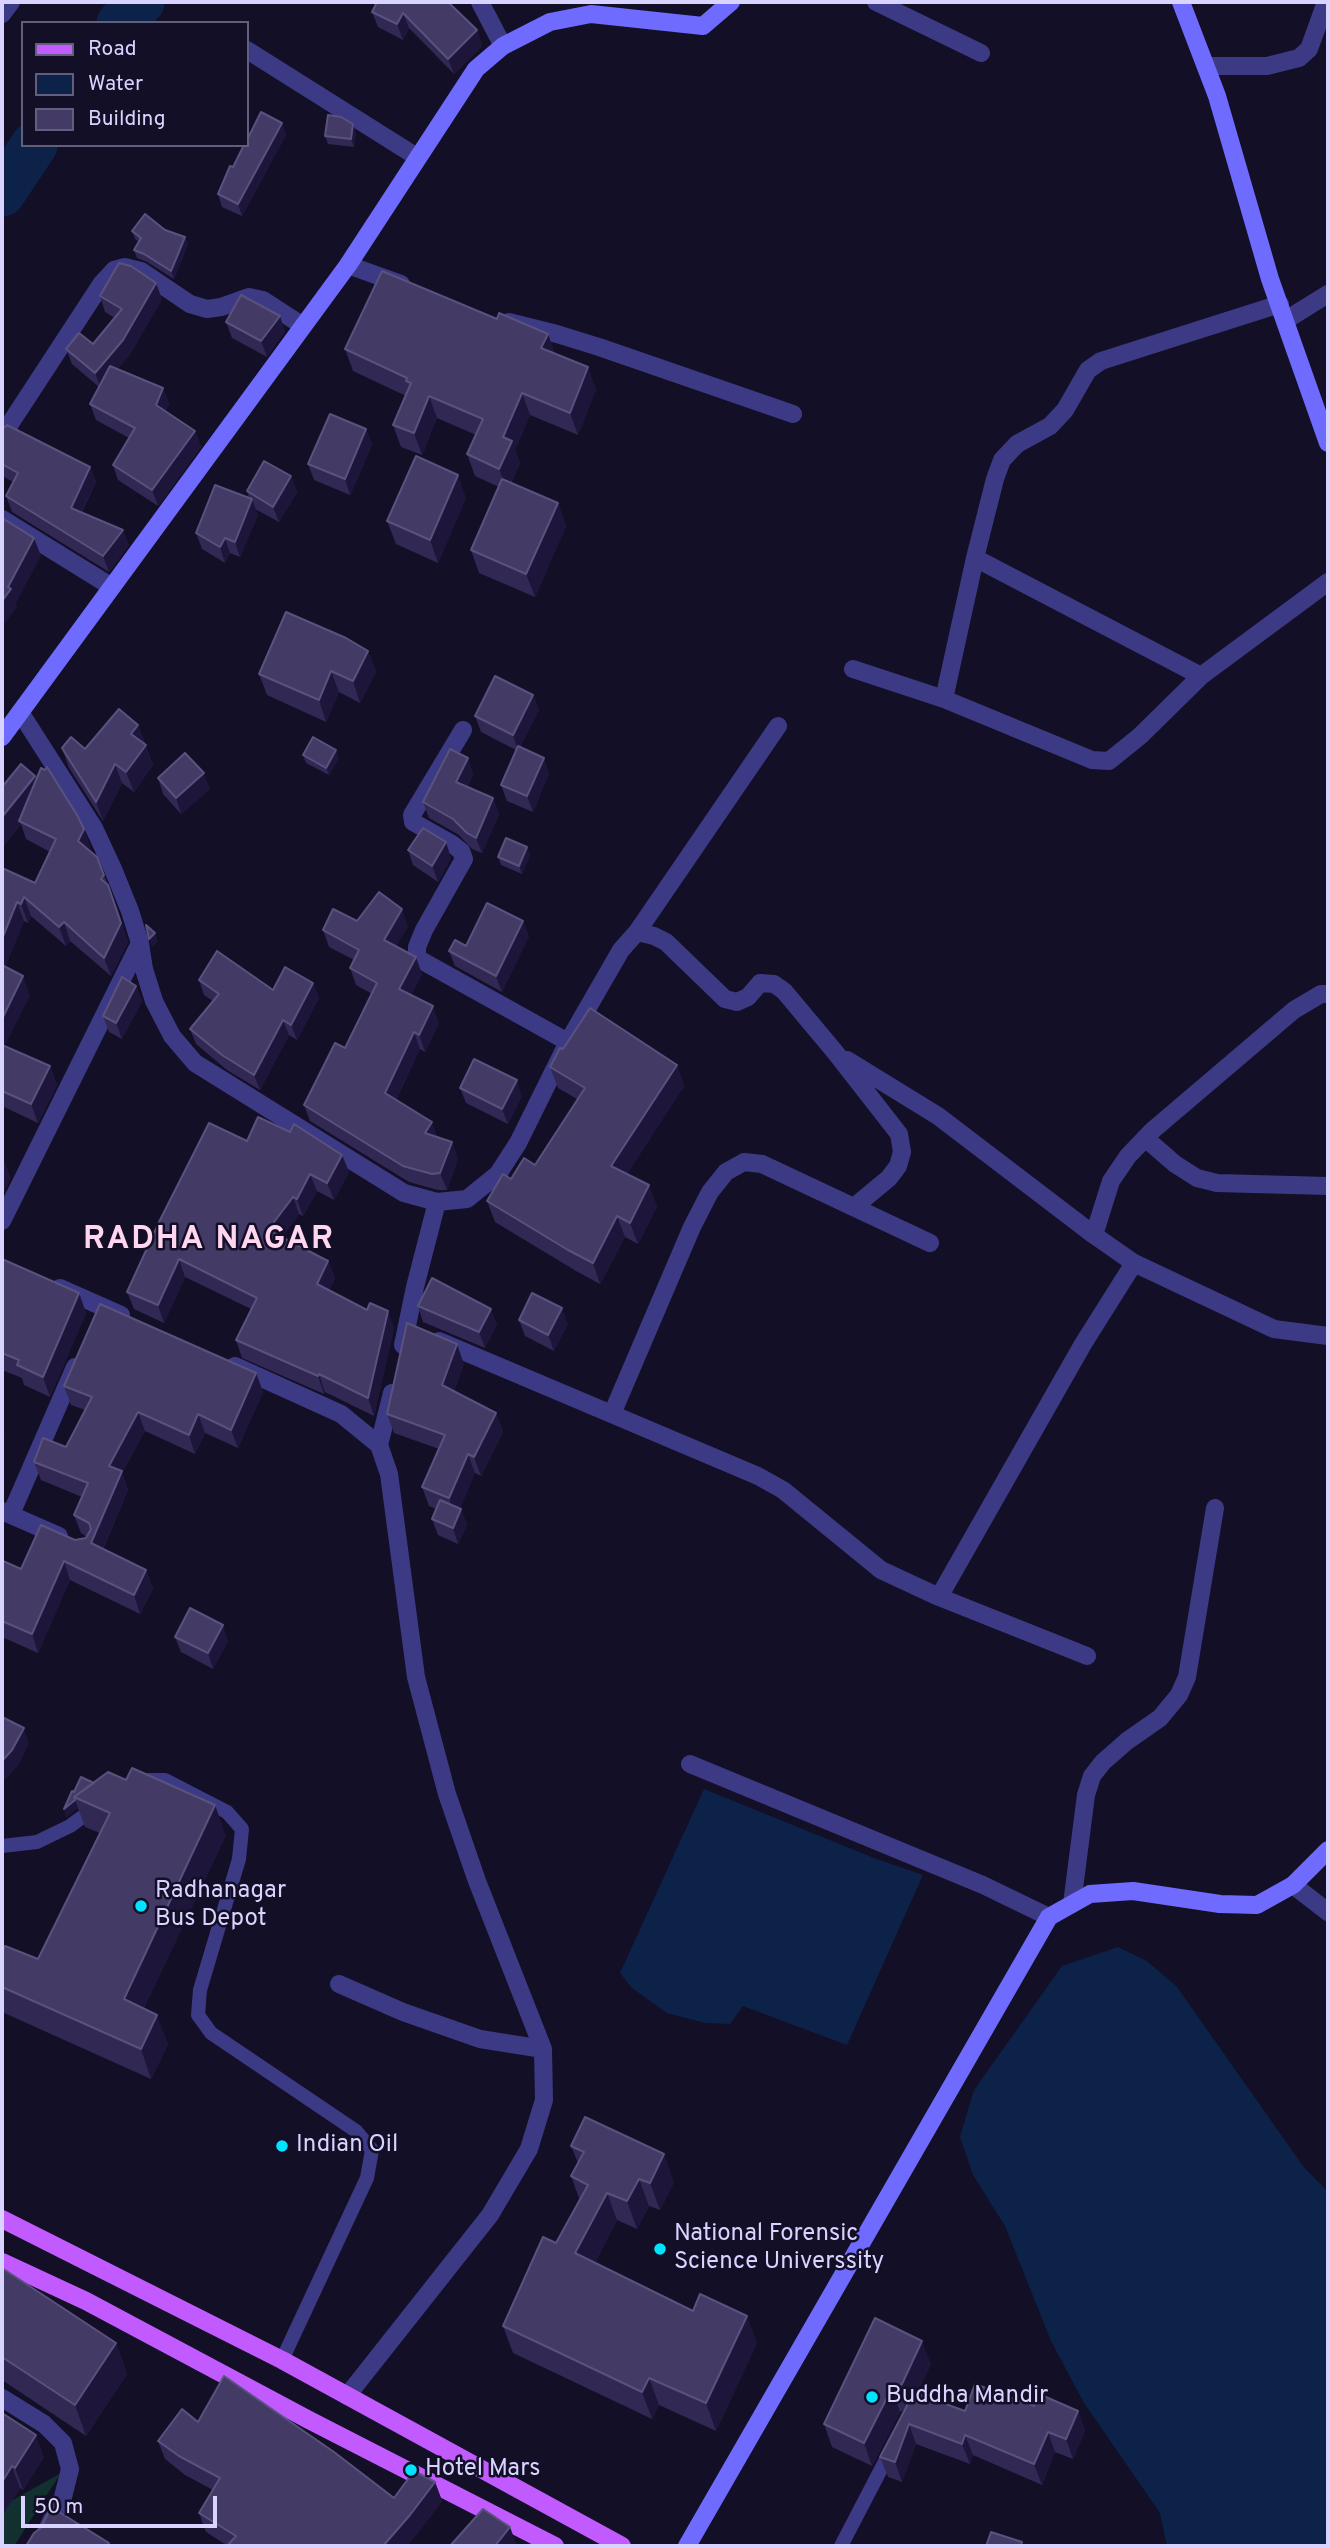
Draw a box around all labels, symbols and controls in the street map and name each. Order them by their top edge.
legend [21,21,248,147]
text: Road [88,36,137,63]
text: Water [88,71,143,98]
text: Building [88,106,166,133]
district label: RADHA NAGAR [84,1223,334,1261]
place label: Radhanagar Bus Depot [155,1878,286,1934]
marker: Radhanagar Bus Depot [133,1898,149,1914]
place label: Indian Oil [296,2132,398,2160]
marker: Indian Oil [274,2138,290,2154]
place label: National Forensic Science Universsity [674,2221,884,2277]
marker: National Forensic Science Universsity [652,2241,668,2257]
place label: Buddha Mandir [886,2383,1048,2411]
marker: Buddha Mandir [864,2389,880,2405]
place label: Hotel Mars [425,2456,541,2484]
marker: Hotel Mars [403,2462,419,2478]
scale bar [24,2482,220,2526]
text: 50 m [34,2494,83,2521]

